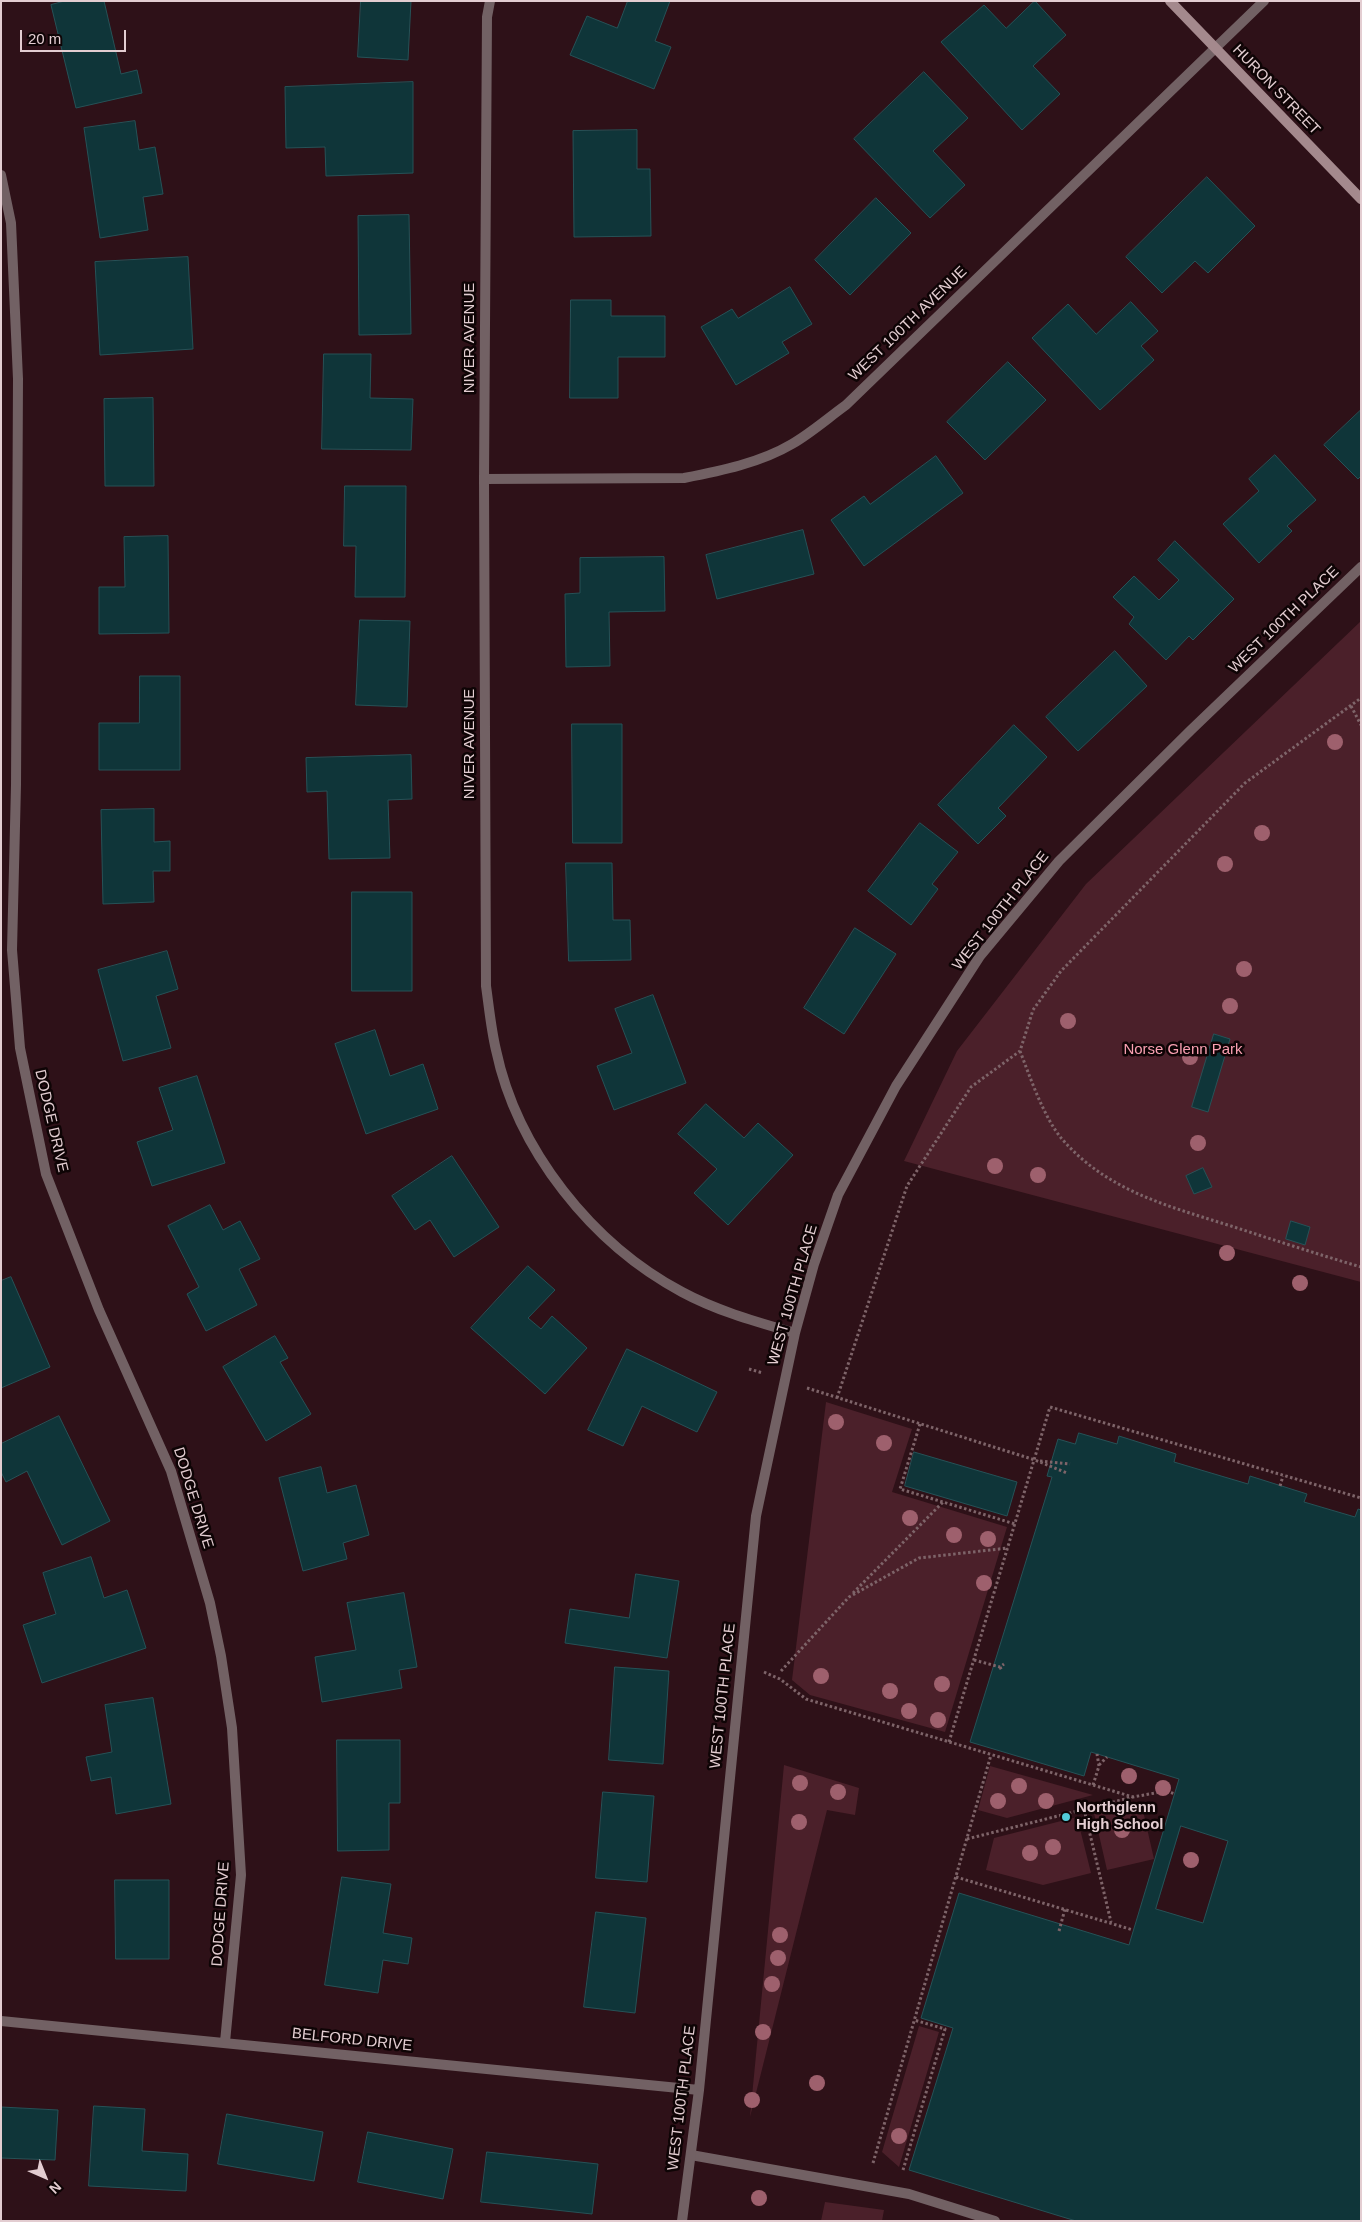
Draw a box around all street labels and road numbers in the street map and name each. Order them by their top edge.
street label: HURON STREET [1228,41,1324,139]
street label: WEST 100TH AVENUE [845,263,971,385]
street label: NIVER AVENUE [461,283,479,393]
street label: WEST 100TH PLACE [1225,563,1343,677]
street label: NIVER AVENUE [461,689,479,799]
street label: WEST 100TH PLACE [949,848,1053,974]
street label: DODGE DRIVE [30,1068,72,1174]
street label: WEST 100TH PLACE [764,1222,822,1368]
street label: DODGE DRIVE [169,1445,217,1551]
street label: WEST 100TH PLACE [706,1623,740,1769]
street label: DODGE DRIVE [208,1861,234,1967]
street label: BELFORD DRIVE [291,2025,413,2055]
street label: WEST 100TH PLACE [664,2025,700,2171]

